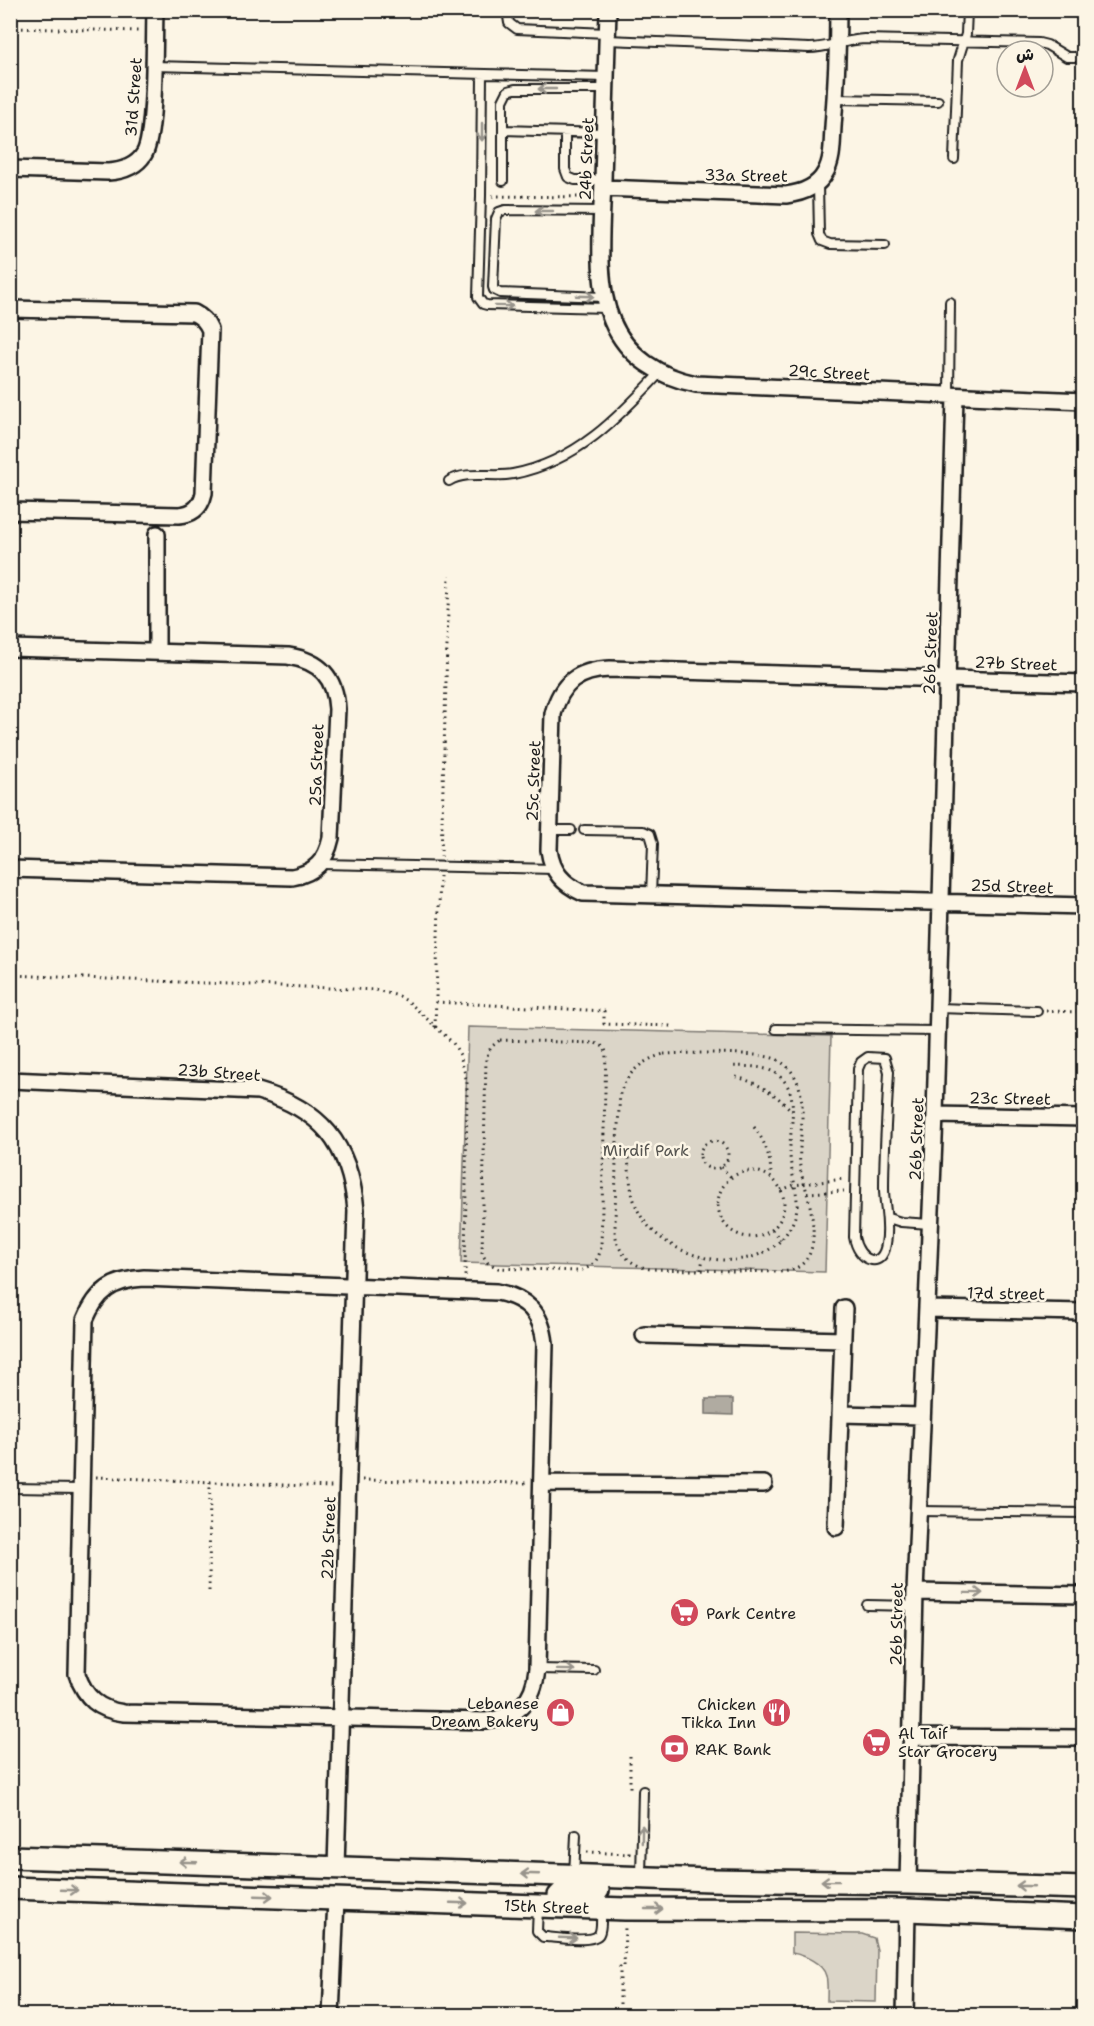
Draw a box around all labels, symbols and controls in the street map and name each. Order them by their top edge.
north arrow [995,39,1055,99]
text: ش [1016,44,1034,65]
street label: 31d Street [120,57,147,137]
one-way arrow [538,83,558,95]
street label: 24b Street [575,117,598,201]
one-way arrow [476,122,488,142]
street label: 33a Street [704,164,788,187]
one-way arrow [534,205,554,216]
one-way arrow [574,290,594,302]
one-way arrow [494,300,514,311]
street label: 29c Street [787,360,871,385]
street label: 26b Street [919,611,942,695]
street label: 27b Street [974,652,1058,675]
street label: 25a Street [305,723,328,807]
street label: 25c Street [522,740,545,822]
street label: 25d Street [970,875,1054,898]
street label: 23b Street [177,1059,261,1086]
street label: 23c Street [969,1087,1051,1110]
street label: 26b Street [905,1097,928,1181]
park label: Mirdif Park [603,1140,689,1161]
street label: 17d street [967,1282,1045,1305]
street label: 22b Street [317,1496,340,1580]
street label: 26b Street [885,1582,908,1666]
one-way arrow [963,1587,983,1599]
supermarket icon: Park Centre [669,1597,701,1629]
place label: Park Centre [706,1603,796,1624]
one-way arrow [555,1664,575,1675]
place label: Lebanese Dream Bakery [431,1693,539,1732]
place label: Chicken Tikka Inn [681,1694,756,1733]
shop icon: Lebanese Dream Bakery [544,1696,576,1728]
restaurant icon: Chicken Tikka Inn [761,1697,793,1729]
place label: Al Taif Star Grocery [898,1723,997,1762]
supermarket icon: Al Taif Star Grocery [861,1726,893,1758]
bank icon: RAK Bank [658,1733,690,1765]
place label: RAK Bank [695,1739,771,1760]
one-way arrow [637,1825,648,1845]
one-way arrow [179,1857,199,1868]
one-way arrow [521,1868,541,1879]
one-way arrow [821,1876,841,1887]
one-way arrow [1016,1880,1036,1892]
one-way arrow [58,1884,78,1896]
one-way arrow [253,1891,273,1902]
street label: 15th Street [504,1895,590,1919]
one-way arrow [448,1897,468,1909]
one-way arrow [643,1903,663,1915]
one-way arrow [557,1933,577,1944]

